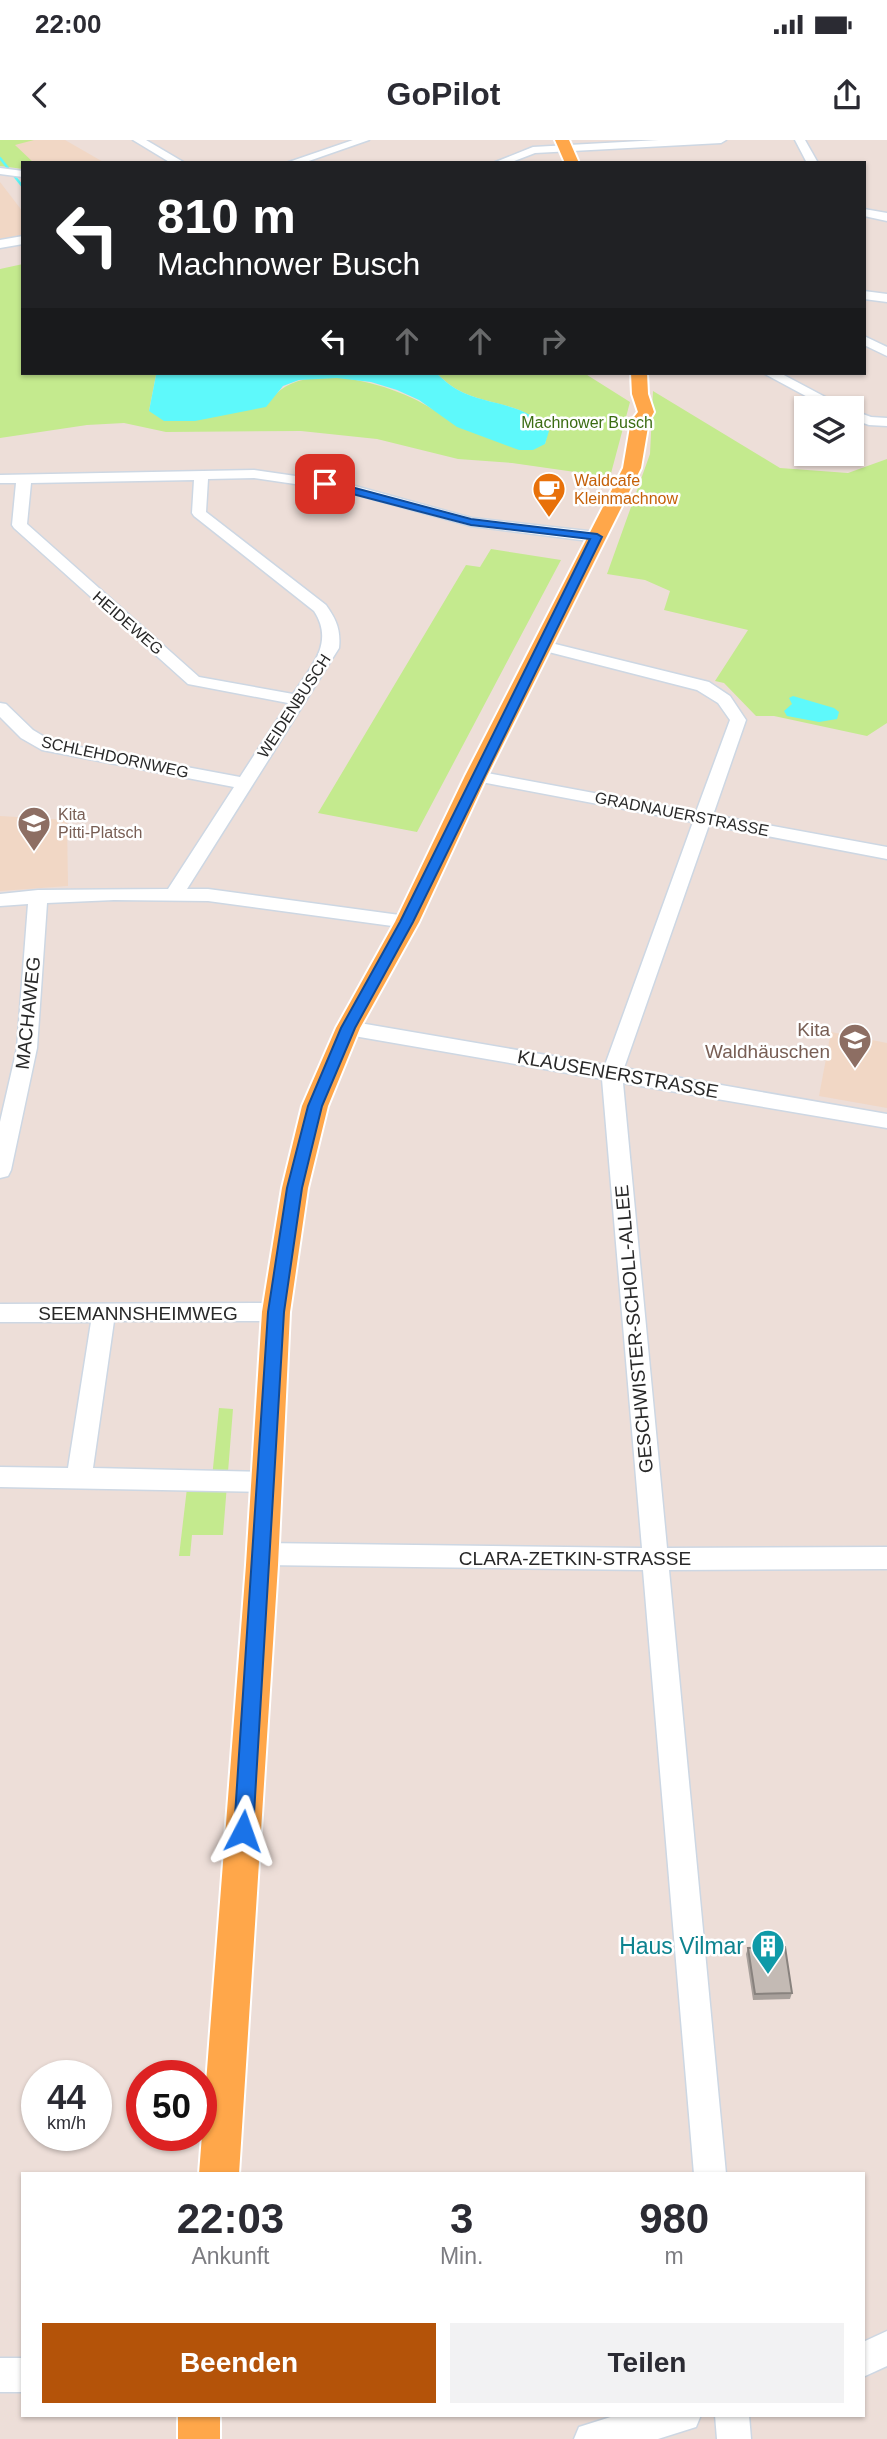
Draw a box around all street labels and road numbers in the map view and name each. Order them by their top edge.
street label: HEIDEWEG [90,588,166,658]
street label: WEIDENBUSCH [254,651,334,761]
street label: SCHLEHDORNWEG [40,733,190,781]
street label: GRADNAUERSTRASSE [594,789,770,839]
street label: MACHAWEG [12,956,44,1070]
street label: KLAUSENERSTRASSE [516,1046,720,1102]
street label: GESCHWISTER-SCHOLL-ALLEE [611,1184,657,1474]
street label: SEEMANNSHEIMWEG [38,1303,238,1324]
street label: CLARA-ZETKIN-STRASSE [459,1548,691,1569]

